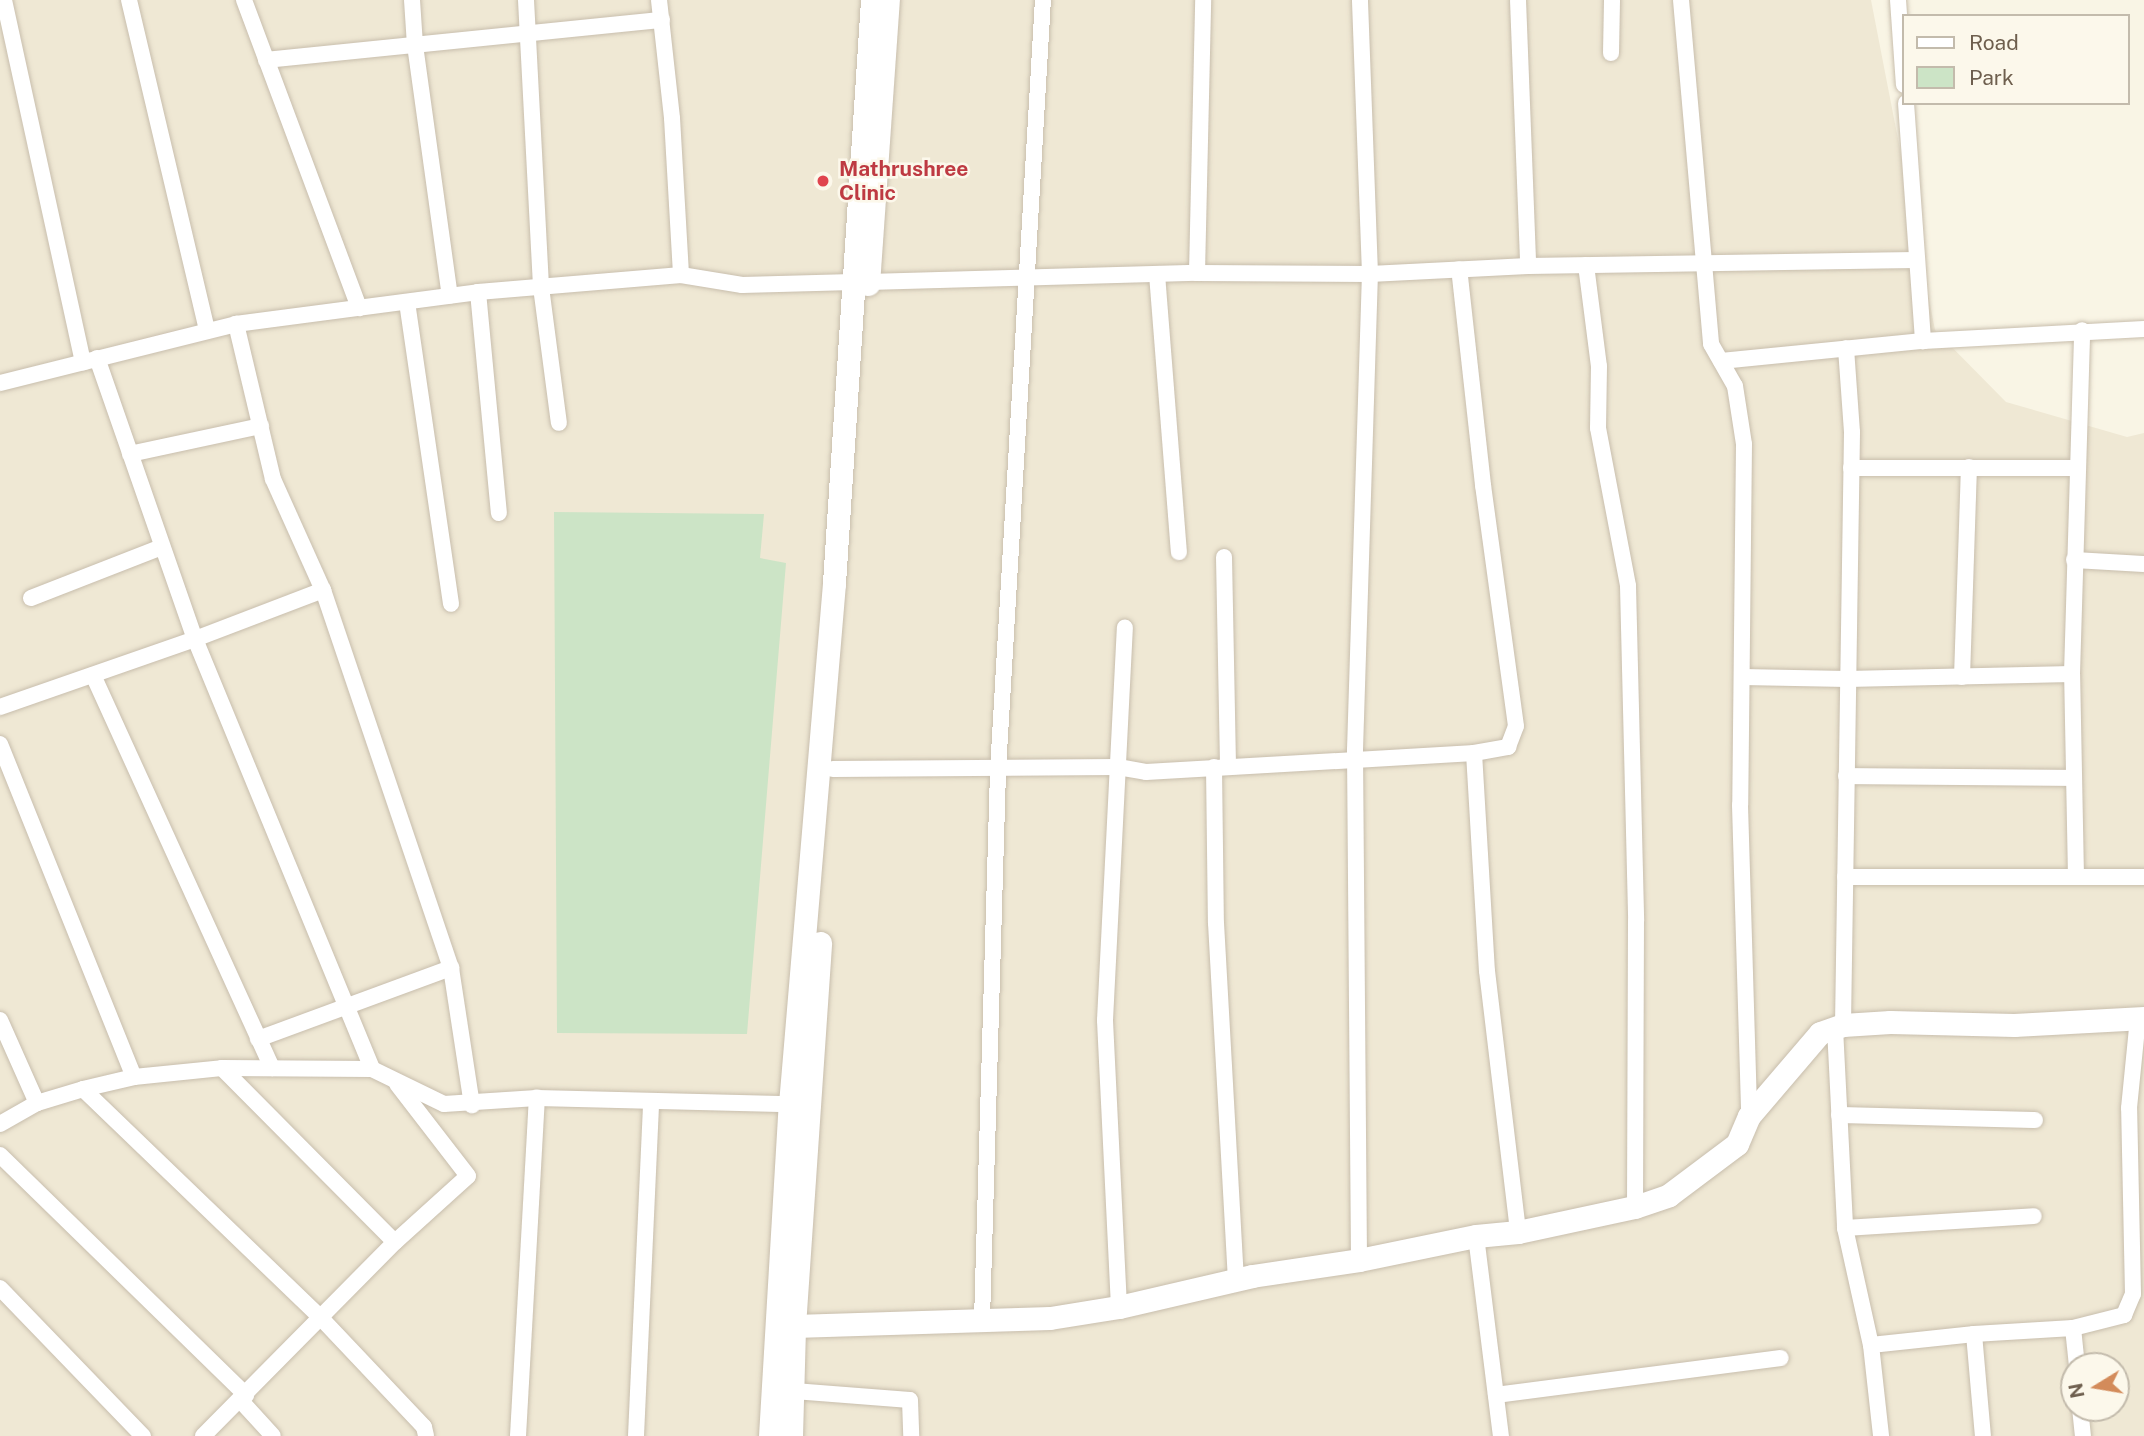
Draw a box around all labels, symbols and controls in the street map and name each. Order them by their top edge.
legend [1902,14,2130,105]
text: Road [1969,30,2019,55]
text: Park [1969,65,2014,90]
place label: Mathrushree Clinic [839,156,968,206]
marker: Mathrushree Clinic [813,171,833,191]
north arrow [2060,1352,2130,1422]
text: N [2064,1381,2089,1400]

